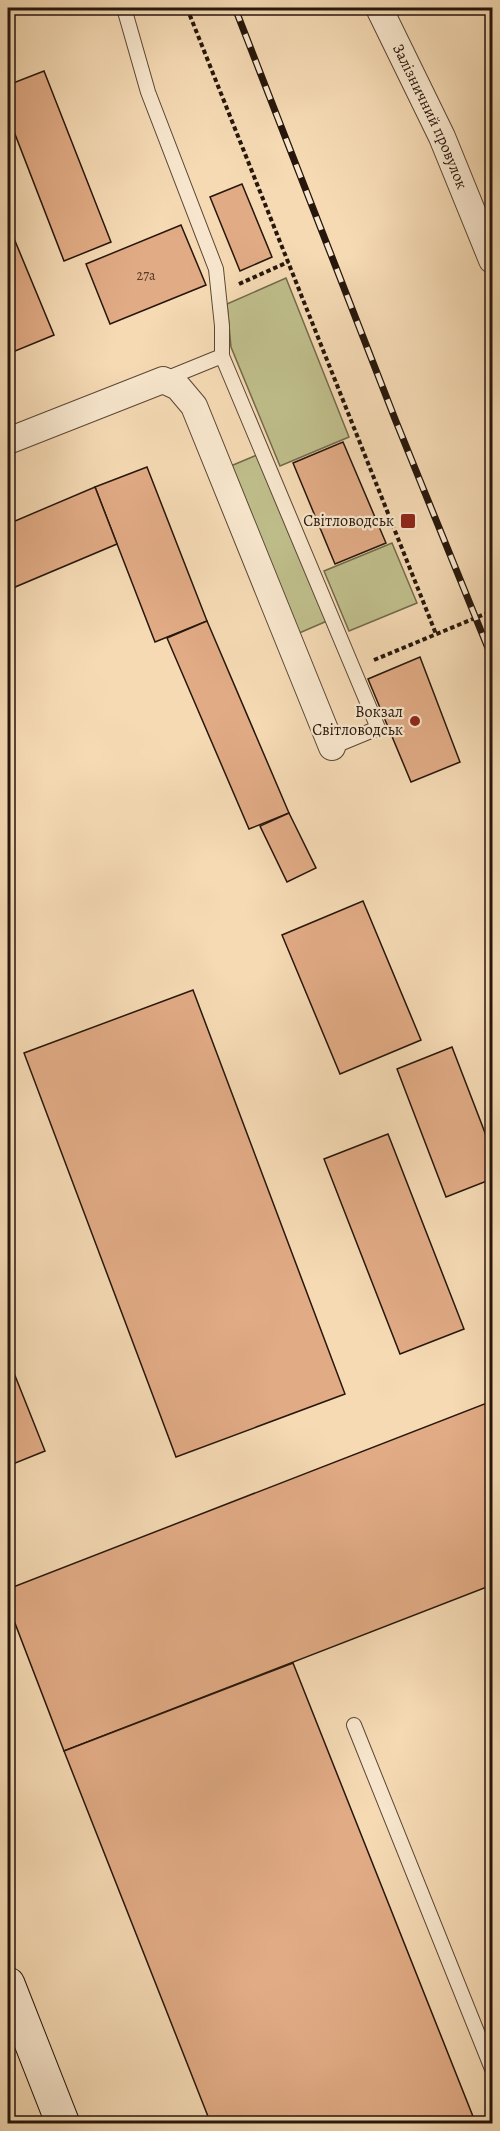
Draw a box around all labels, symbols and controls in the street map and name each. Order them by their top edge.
street label: Залізничний провулок [387,40,473,192]
house number: 27а [137,266,156,285]
place label: Світловодськ [303,510,394,532]
marker: Світловодськ [399,512,417,530]
place label: Вокзал Світловодськ [312,701,403,741]
marker: Вокзал Світловодськ [408,714,422,728]

